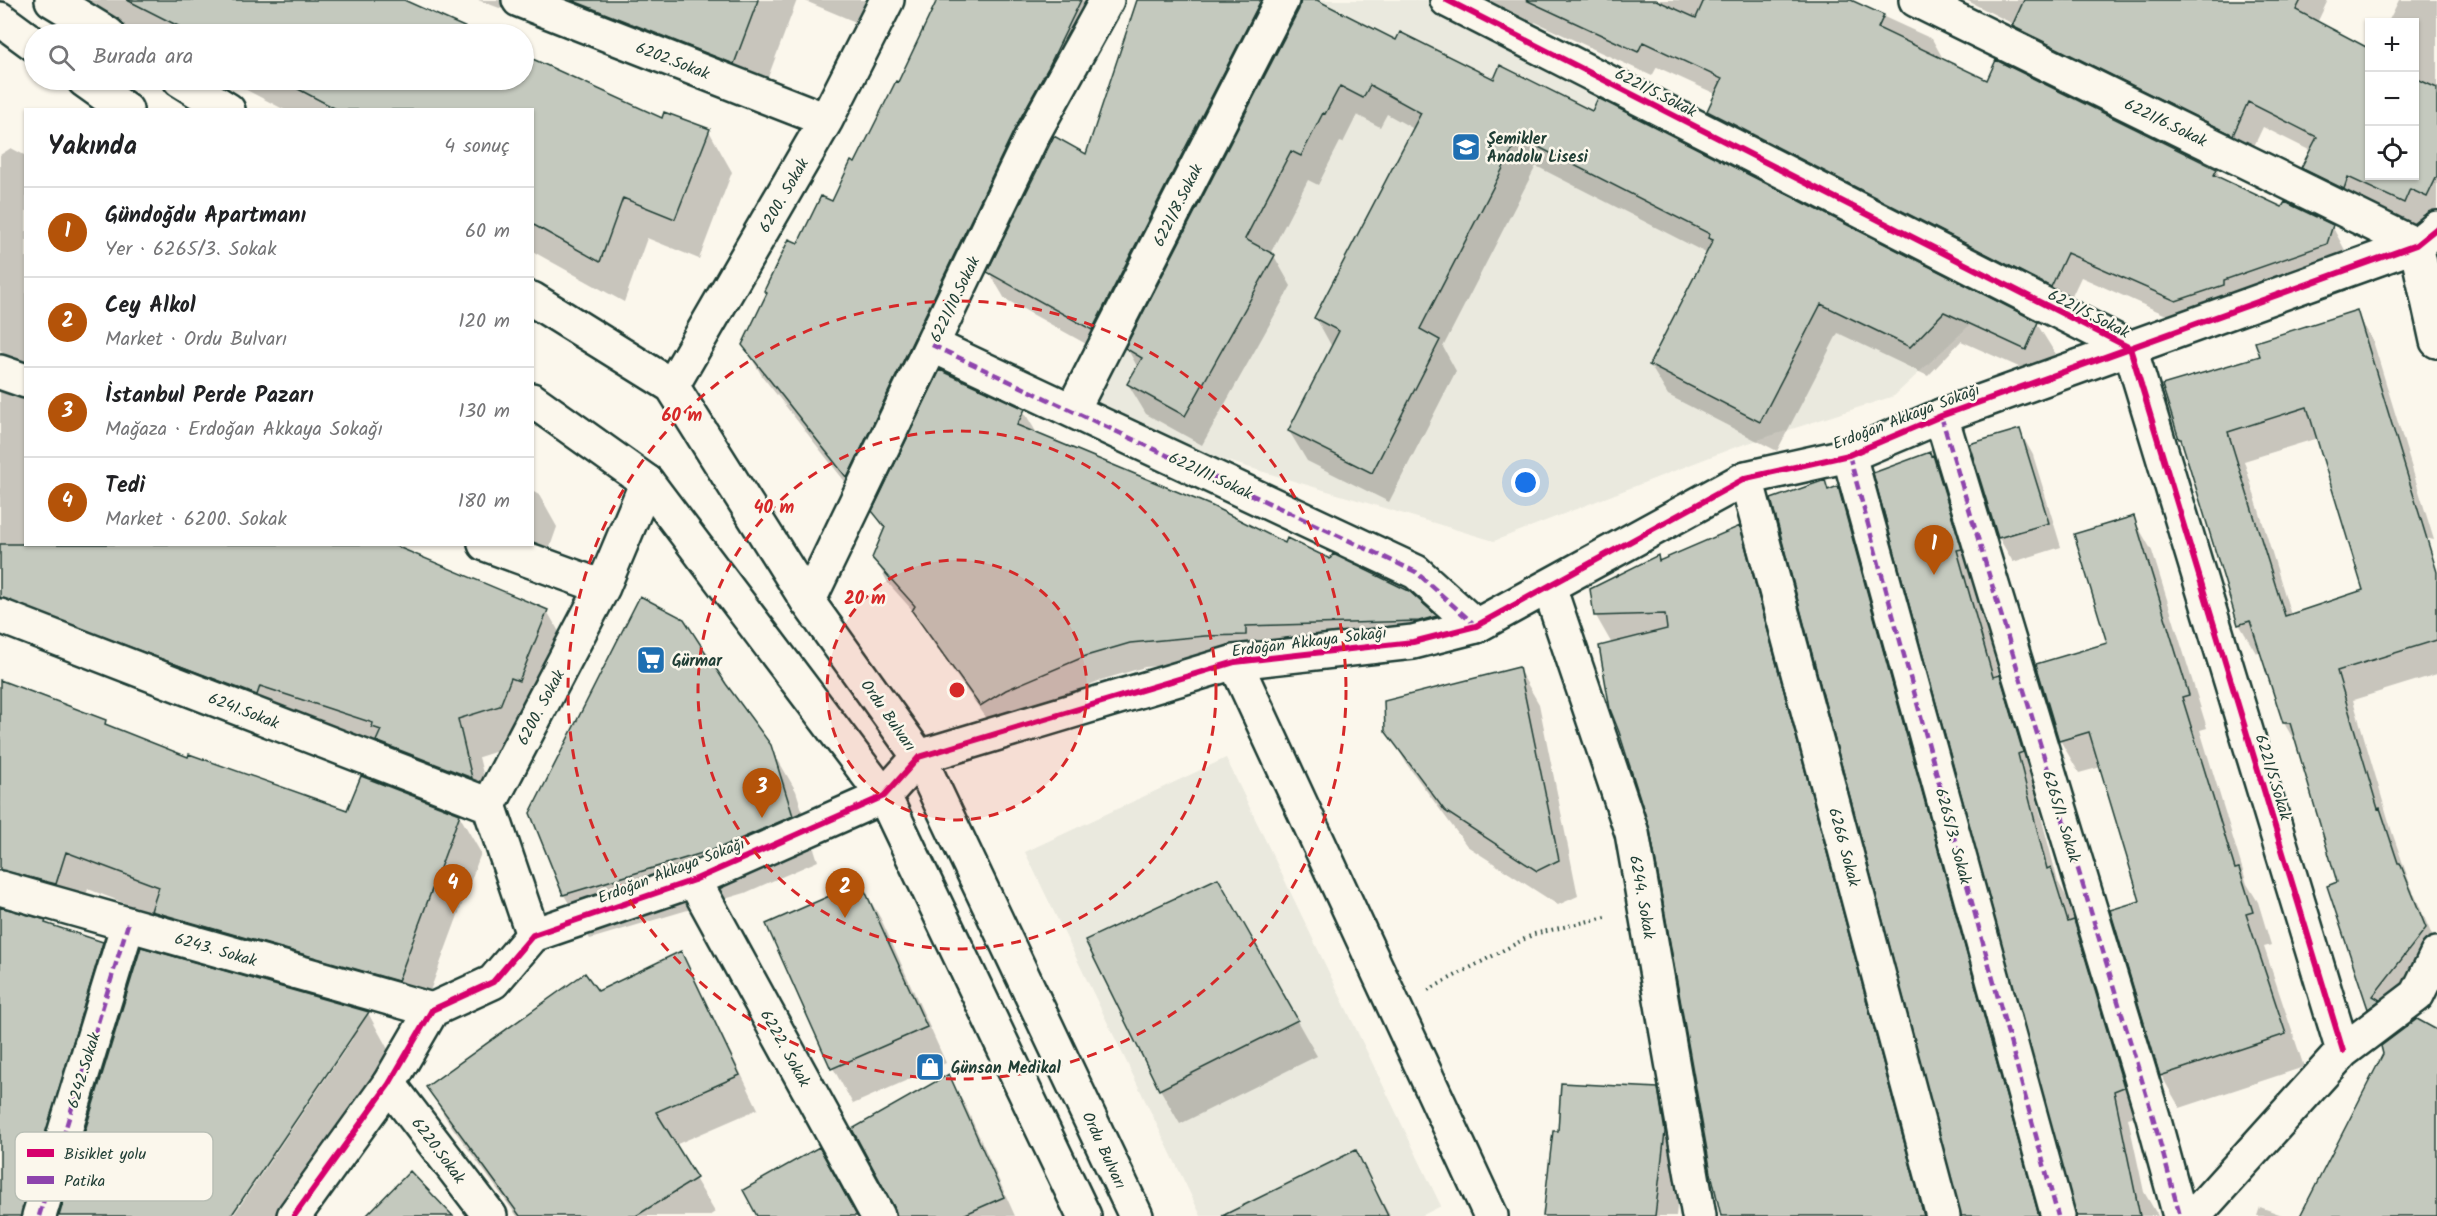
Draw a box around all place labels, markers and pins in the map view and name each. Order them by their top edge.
place label: Şemikler Anadolu Lisesi [1487,127,1589,170]
school or university icon: Şemikler Anadolu Lisesi [1450,131,1482,163]
pin: 1 [1914,526,1954,575]
supermarket icon: Gürmar [635,644,667,676]
place label: Gürmar [672,649,723,674]
centre of rings [947,680,967,700]
pin: 3 [742,768,782,818]
pin: 4 [434,864,472,914]
pin: 2 [826,868,864,918]
shop icon: Günsan Medikal [914,1051,946,1083]
place label: Günsan Medikal [951,1056,1061,1081]

